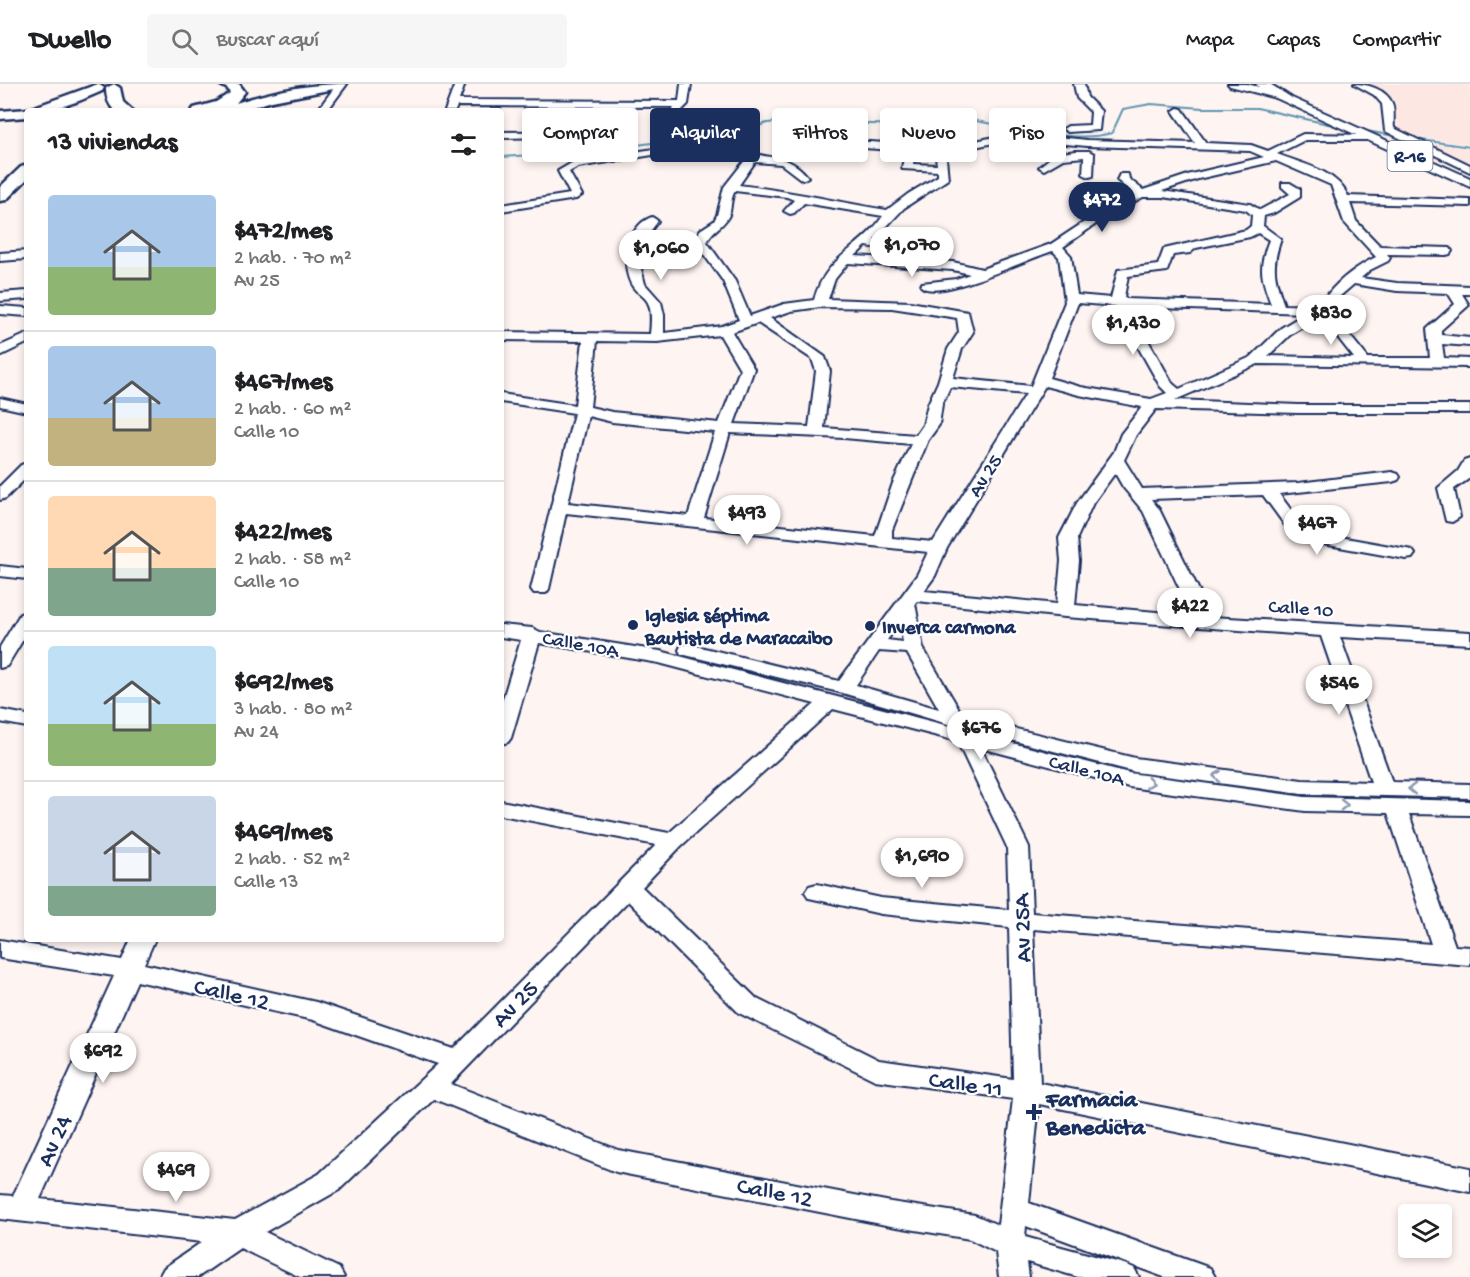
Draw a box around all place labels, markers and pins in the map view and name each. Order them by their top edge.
pin: $472 [1066,182,1138,233]
pin: $1,070 [863,227,961,278]
pin: $1,060 [612,230,710,281]
pin: $830 [1295,295,1367,346]
pin: $1,430 [1084,305,1182,356]
pin: $493 [711,495,783,546]
pin: $467 [1281,505,1353,556]
pin: $422 [1154,588,1226,639]
place label: Iglesia séptima Bautista de Maracaibo [644,606,833,652]
marker: Iglesia séptima Bautista de Maracaibo [626,618,640,632]
place label: Inverca carmona [882,618,1016,641]
marker: Inverca carmona [863,619,877,633]
pin: $546 [1303,665,1375,716]
pin: $676 [945,710,1017,761]
pin: $1,690 [873,838,971,889]
pin: $692 [67,1033,139,1084]
place label: Farmacia Benedicta [1045,1087,1147,1144]
marker: Farmacia Benedicta [1027,1105,1041,1119]
pin: $469 [140,1152,212,1203]

